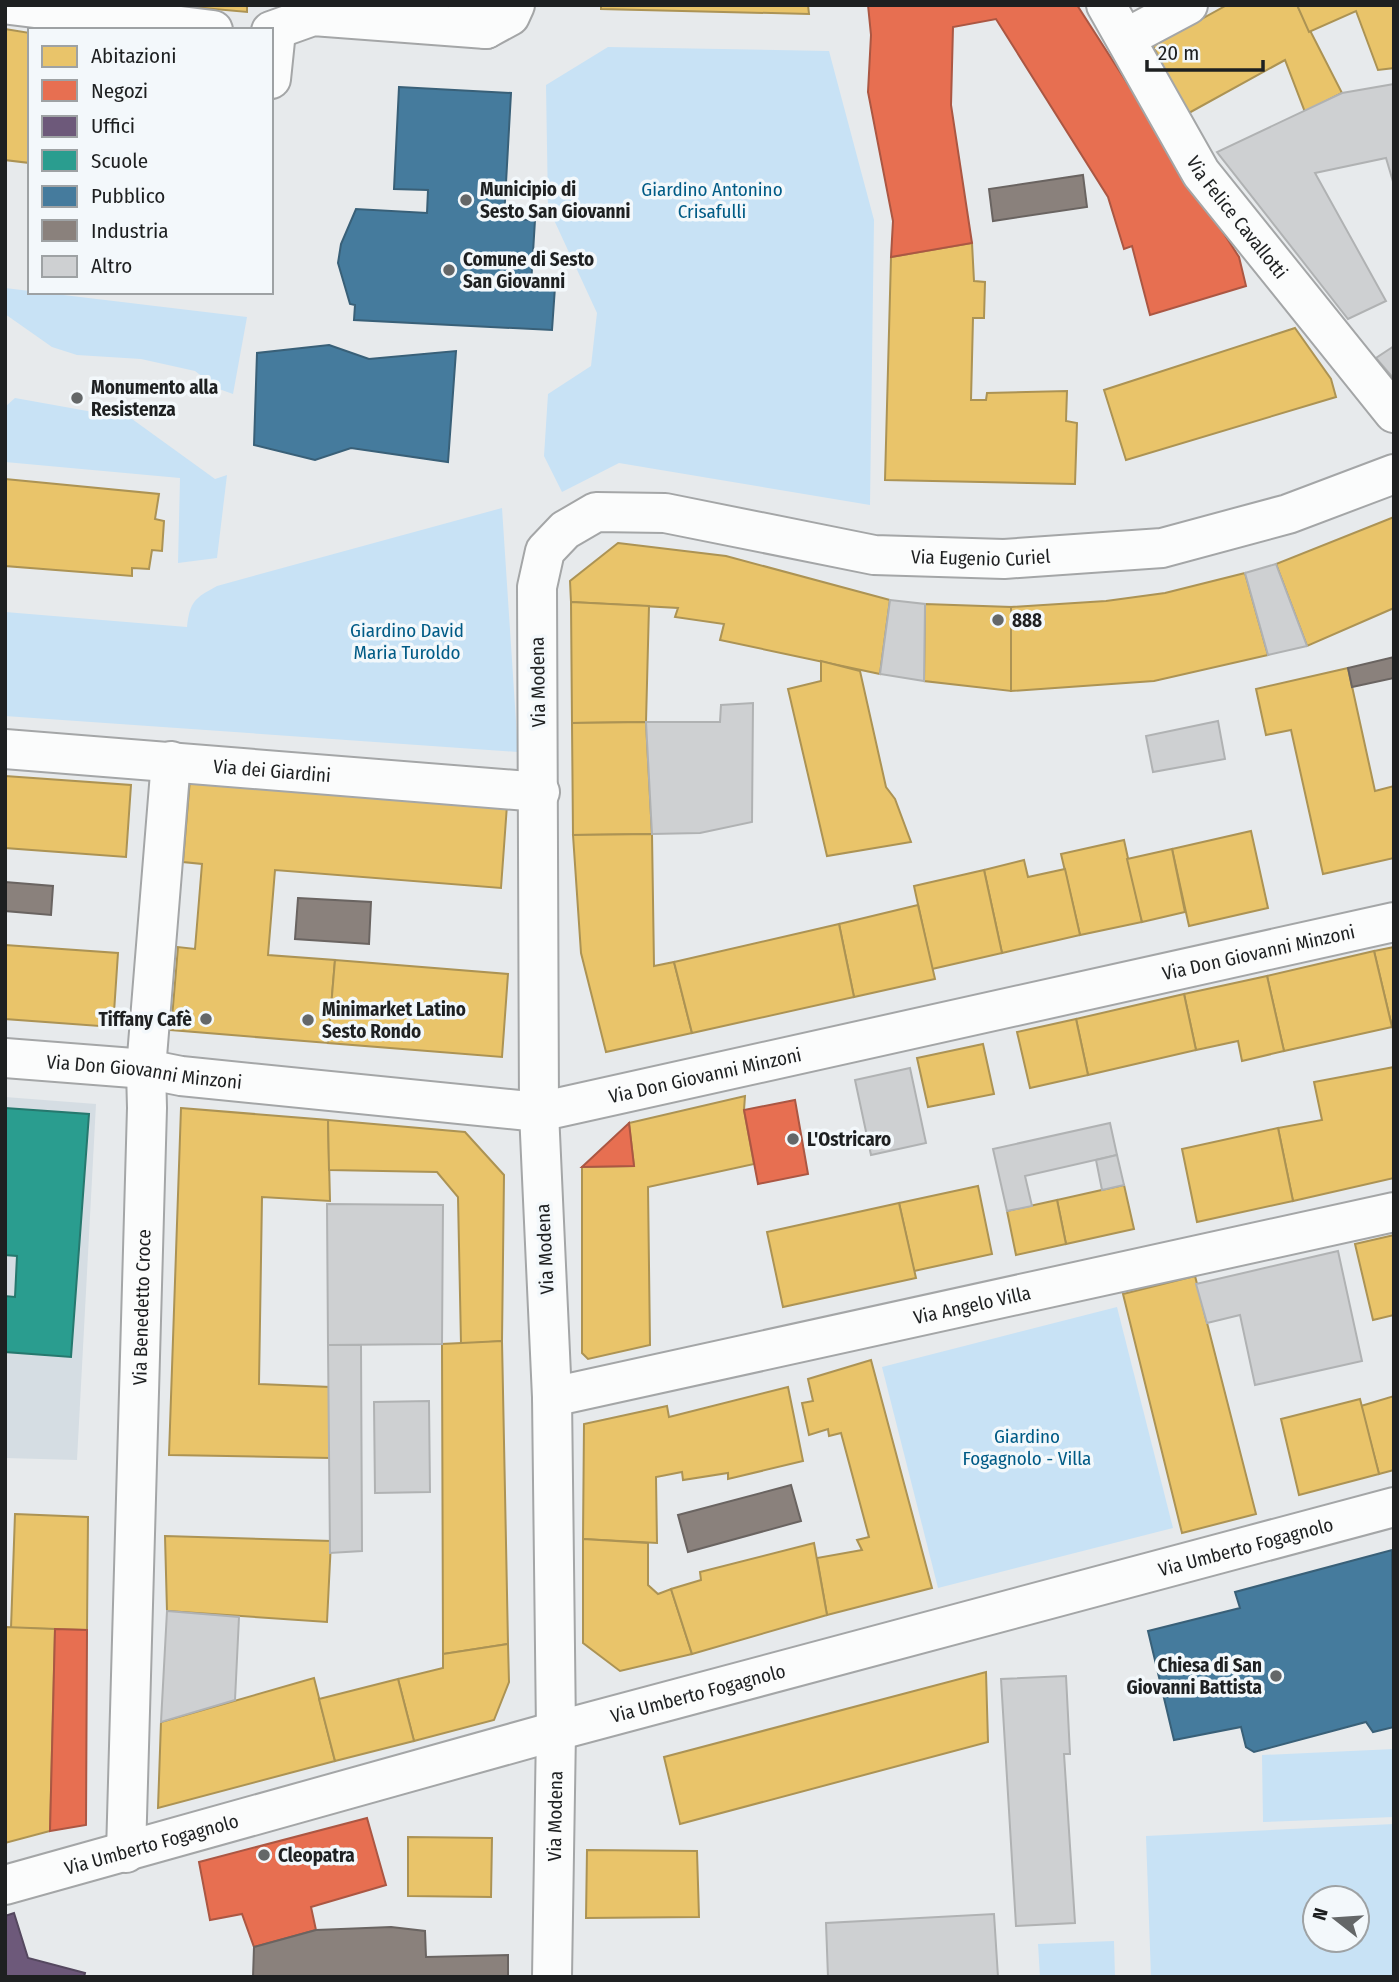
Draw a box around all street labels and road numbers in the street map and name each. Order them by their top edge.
street label: Via Felice Cavallotti [1182,152,1293,283]
street label: Via Eugenio Curiel [911,544,1051,571]
street label: Via Modena [526,636,550,728]
street label: Via dei Giardini [212,754,332,787]
street label: Via Don Giovanni Minzoni [1160,920,1357,985]
street label: Via Don Giovanni Minzoni [607,1043,804,1108]
street label: Via Don Giovanni Minzoni [46,1050,243,1094]
street label: Via Modena [531,1203,559,1295]
street label: Via Benedetto Croce [128,1229,155,1386]
street label: Via Angelo Villa [911,1281,1033,1329]
street label: Via Umberto Fogagnolo [1156,1512,1336,1581]
street label: Via Umberto Fogagnolo [608,1659,788,1727]
street label: Via Modena [542,1771,567,1862]
street label: Via Umberto Fogagnolo [62,1809,241,1879]

